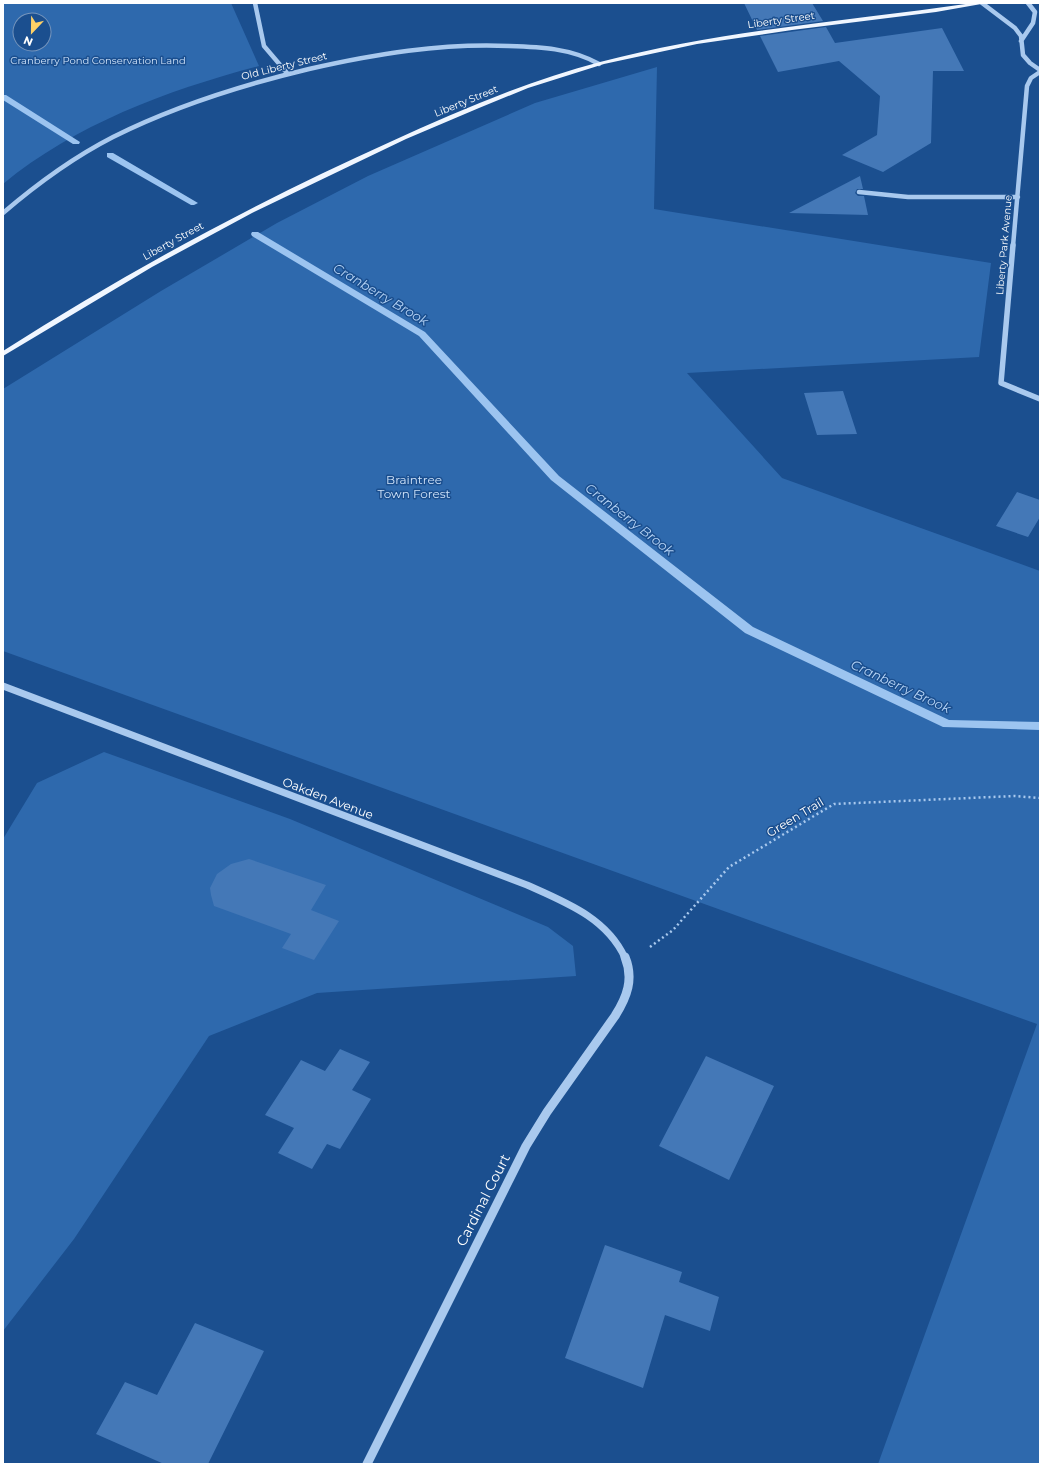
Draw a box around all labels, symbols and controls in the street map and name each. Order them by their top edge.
street label: Liberty Street [747,9,815,31]
north arrow [12,12,52,52]
text: N [22,33,35,49]
street label: Old Liberty Street [240,49,328,83]
park label: Cranberry Pond Conservation Land [10,54,186,67]
street label: Liberty Street [432,82,500,120]
street label: Liberty Park Avenue [993,194,1015,296]
street label: Liberty Street [140,219,206,263]
water label: Cranberry Brook [330,259,433,329]
park label: Braintree Town Forest [378,472,451,501]
water label: Cranberry Brook [582,479,679,559]
water label: Cranberry Brook [849,656,955,717]
street label: Oakden Avenue [281,774,375,822]
street label: Green Trail [764,794,826,840]
street label: Cardinal Court [452,1151,514,1249]

